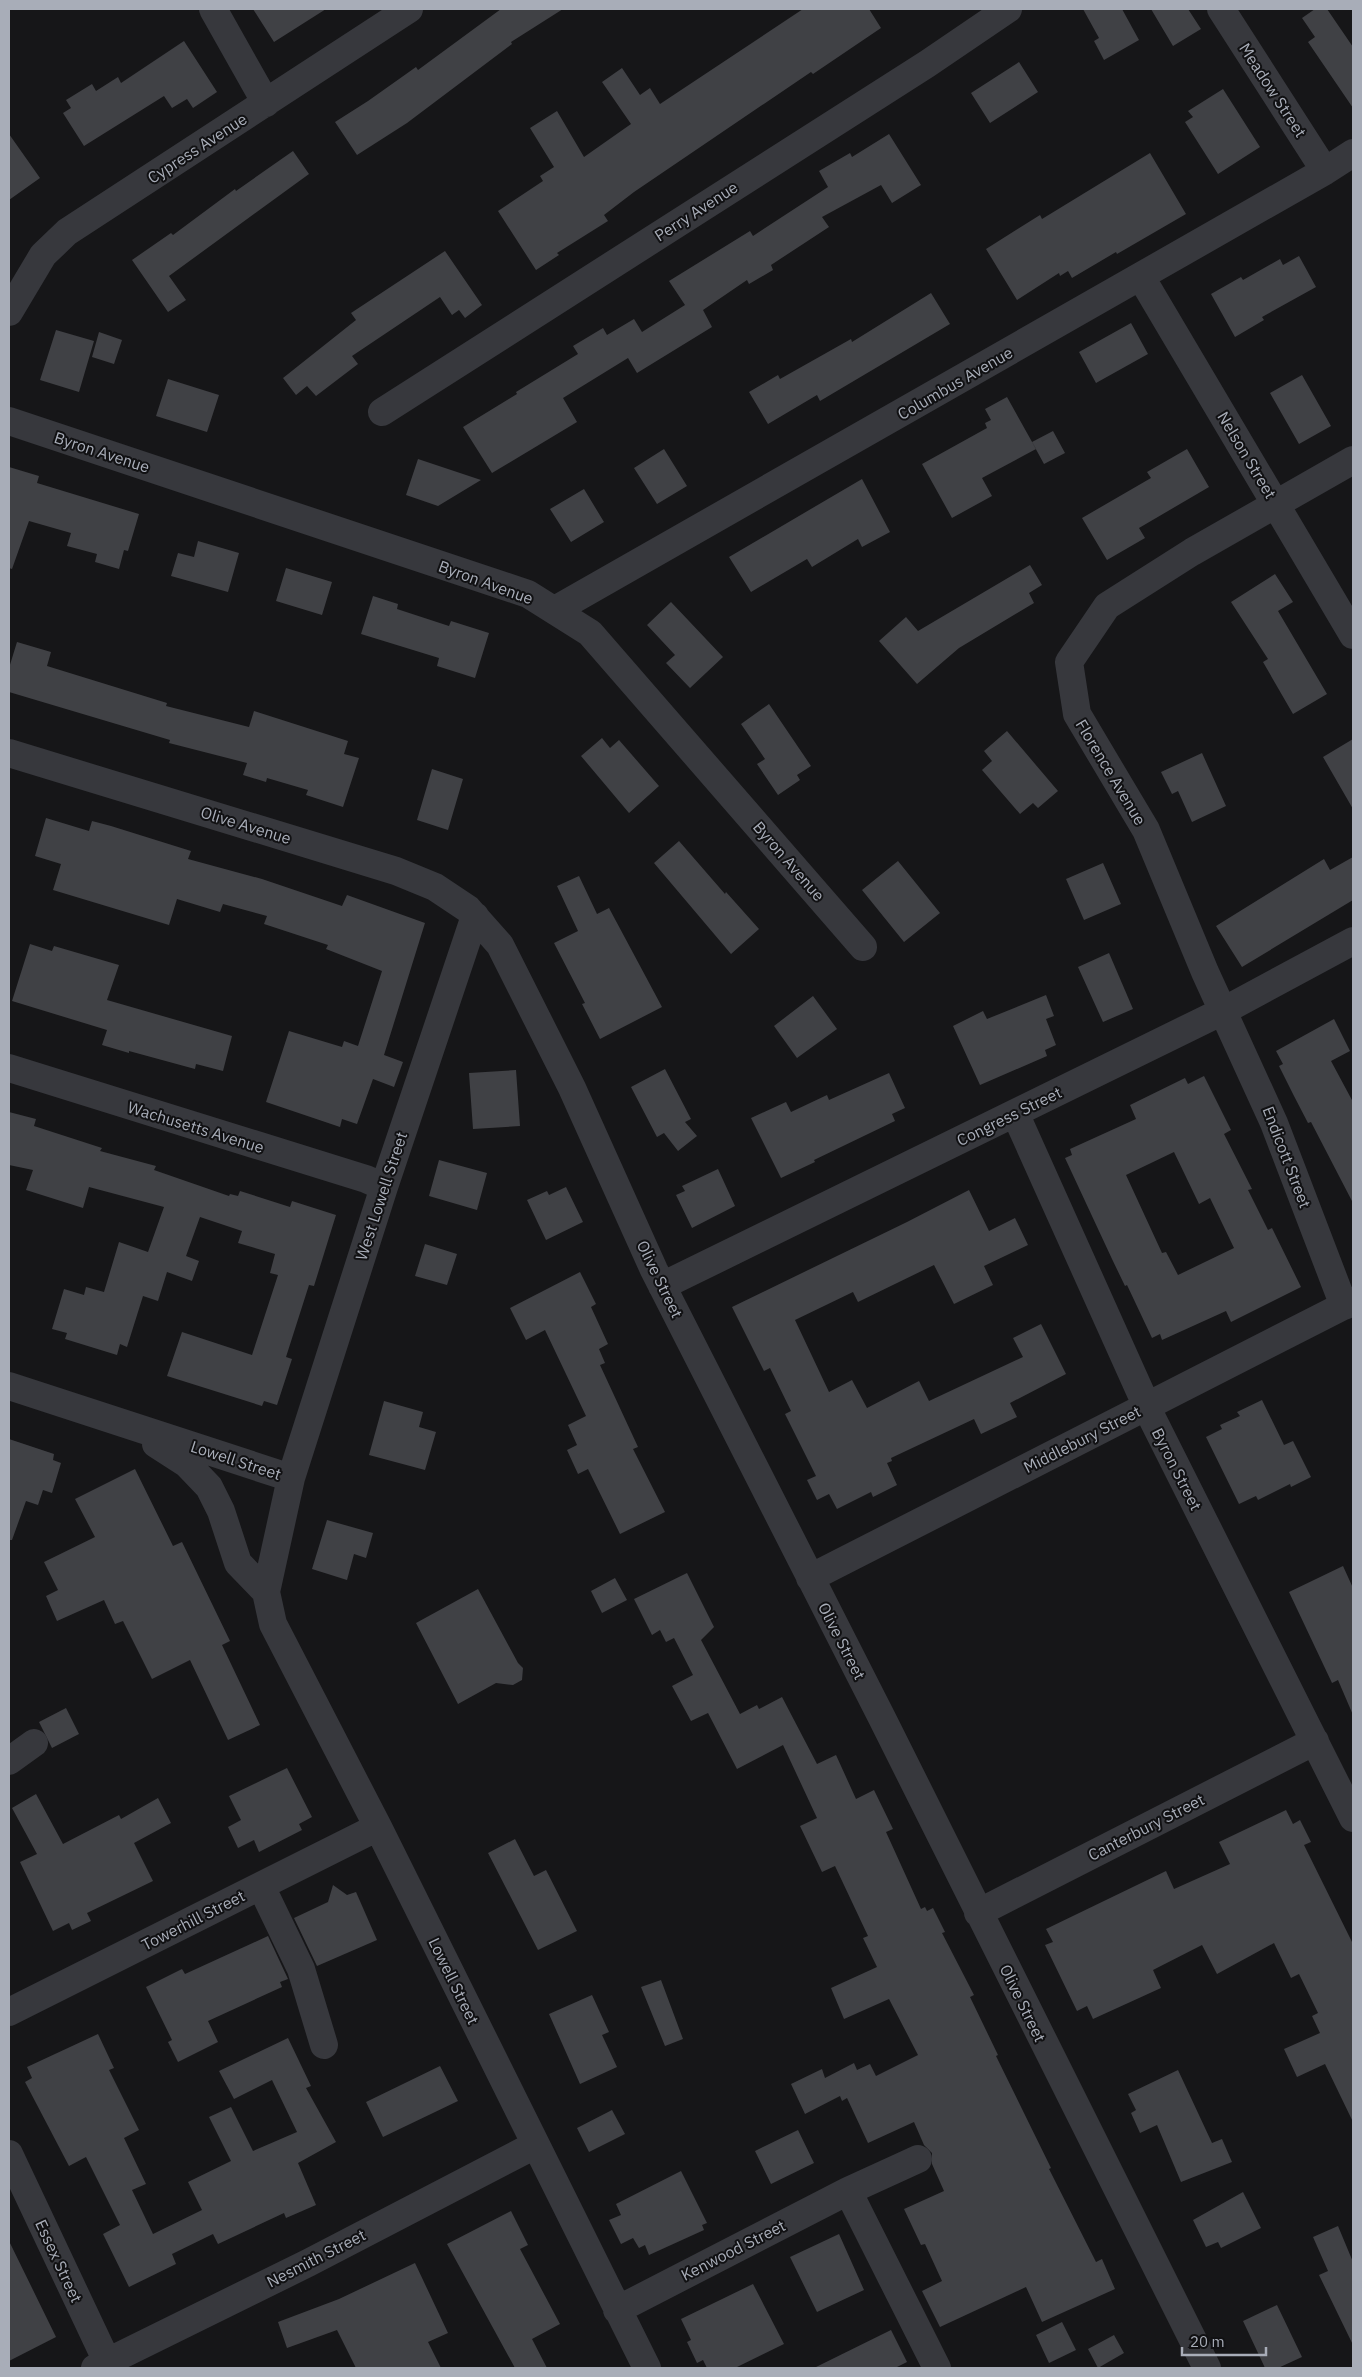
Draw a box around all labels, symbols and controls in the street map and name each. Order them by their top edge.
street label: Meadow Street [1235,39,1311,141]
street label: Cypress Avenue [144,108,251,188]
street label: Perry Avenue [651,177,742,245]
street label: Columbus Avenue [894,342,1016,424]
street label: Nelson Street [1213,408,1281,502]
street label: Byron Avenue [52,427,153,477]
street label: Byron Avenue [436,556,536,608]
street label: Florence Avenue [1072,715,1151,829]
street label: Olive Avenue [198,802,294,848]
street label: Byron Avenue [749,817,829,905]
street label: Congress Street [953,1082,1065,1150]
street label: Wachusetts Avenue [125,1097,267,1157]
street label: Endicott Street [1258,1103,1316,1211]
street label: West Lowell Street [351,1129,411,1263]
street label: Olive Street [633,1237,687,1321]
street label: Middlebury Street [1020,1401,1144,1477]
street label: Byron Street [1148,1424,1206,1514]
street label: Lowell Street [188,1436,284,1484]
street label: Olive Street [814,1599,870,1683]
street label: Canterbury Street [1085,1789,1207,1865]
street label: Towerhill Street [138,1885,248,1955]
street label: Lowell Street [424,1934,484,2028]
street label: Olive Street [996,1961,1050,2045]
street label: Kenwood Street [677,2215,789,2285]
street label: Essex Street [31,2216,87,2306]
street label: Nesmith Street [263,2225,369,2291]
scale bar [1182,2324,1266,2356]
text: 20 m [1190,2332,1225,2351]

